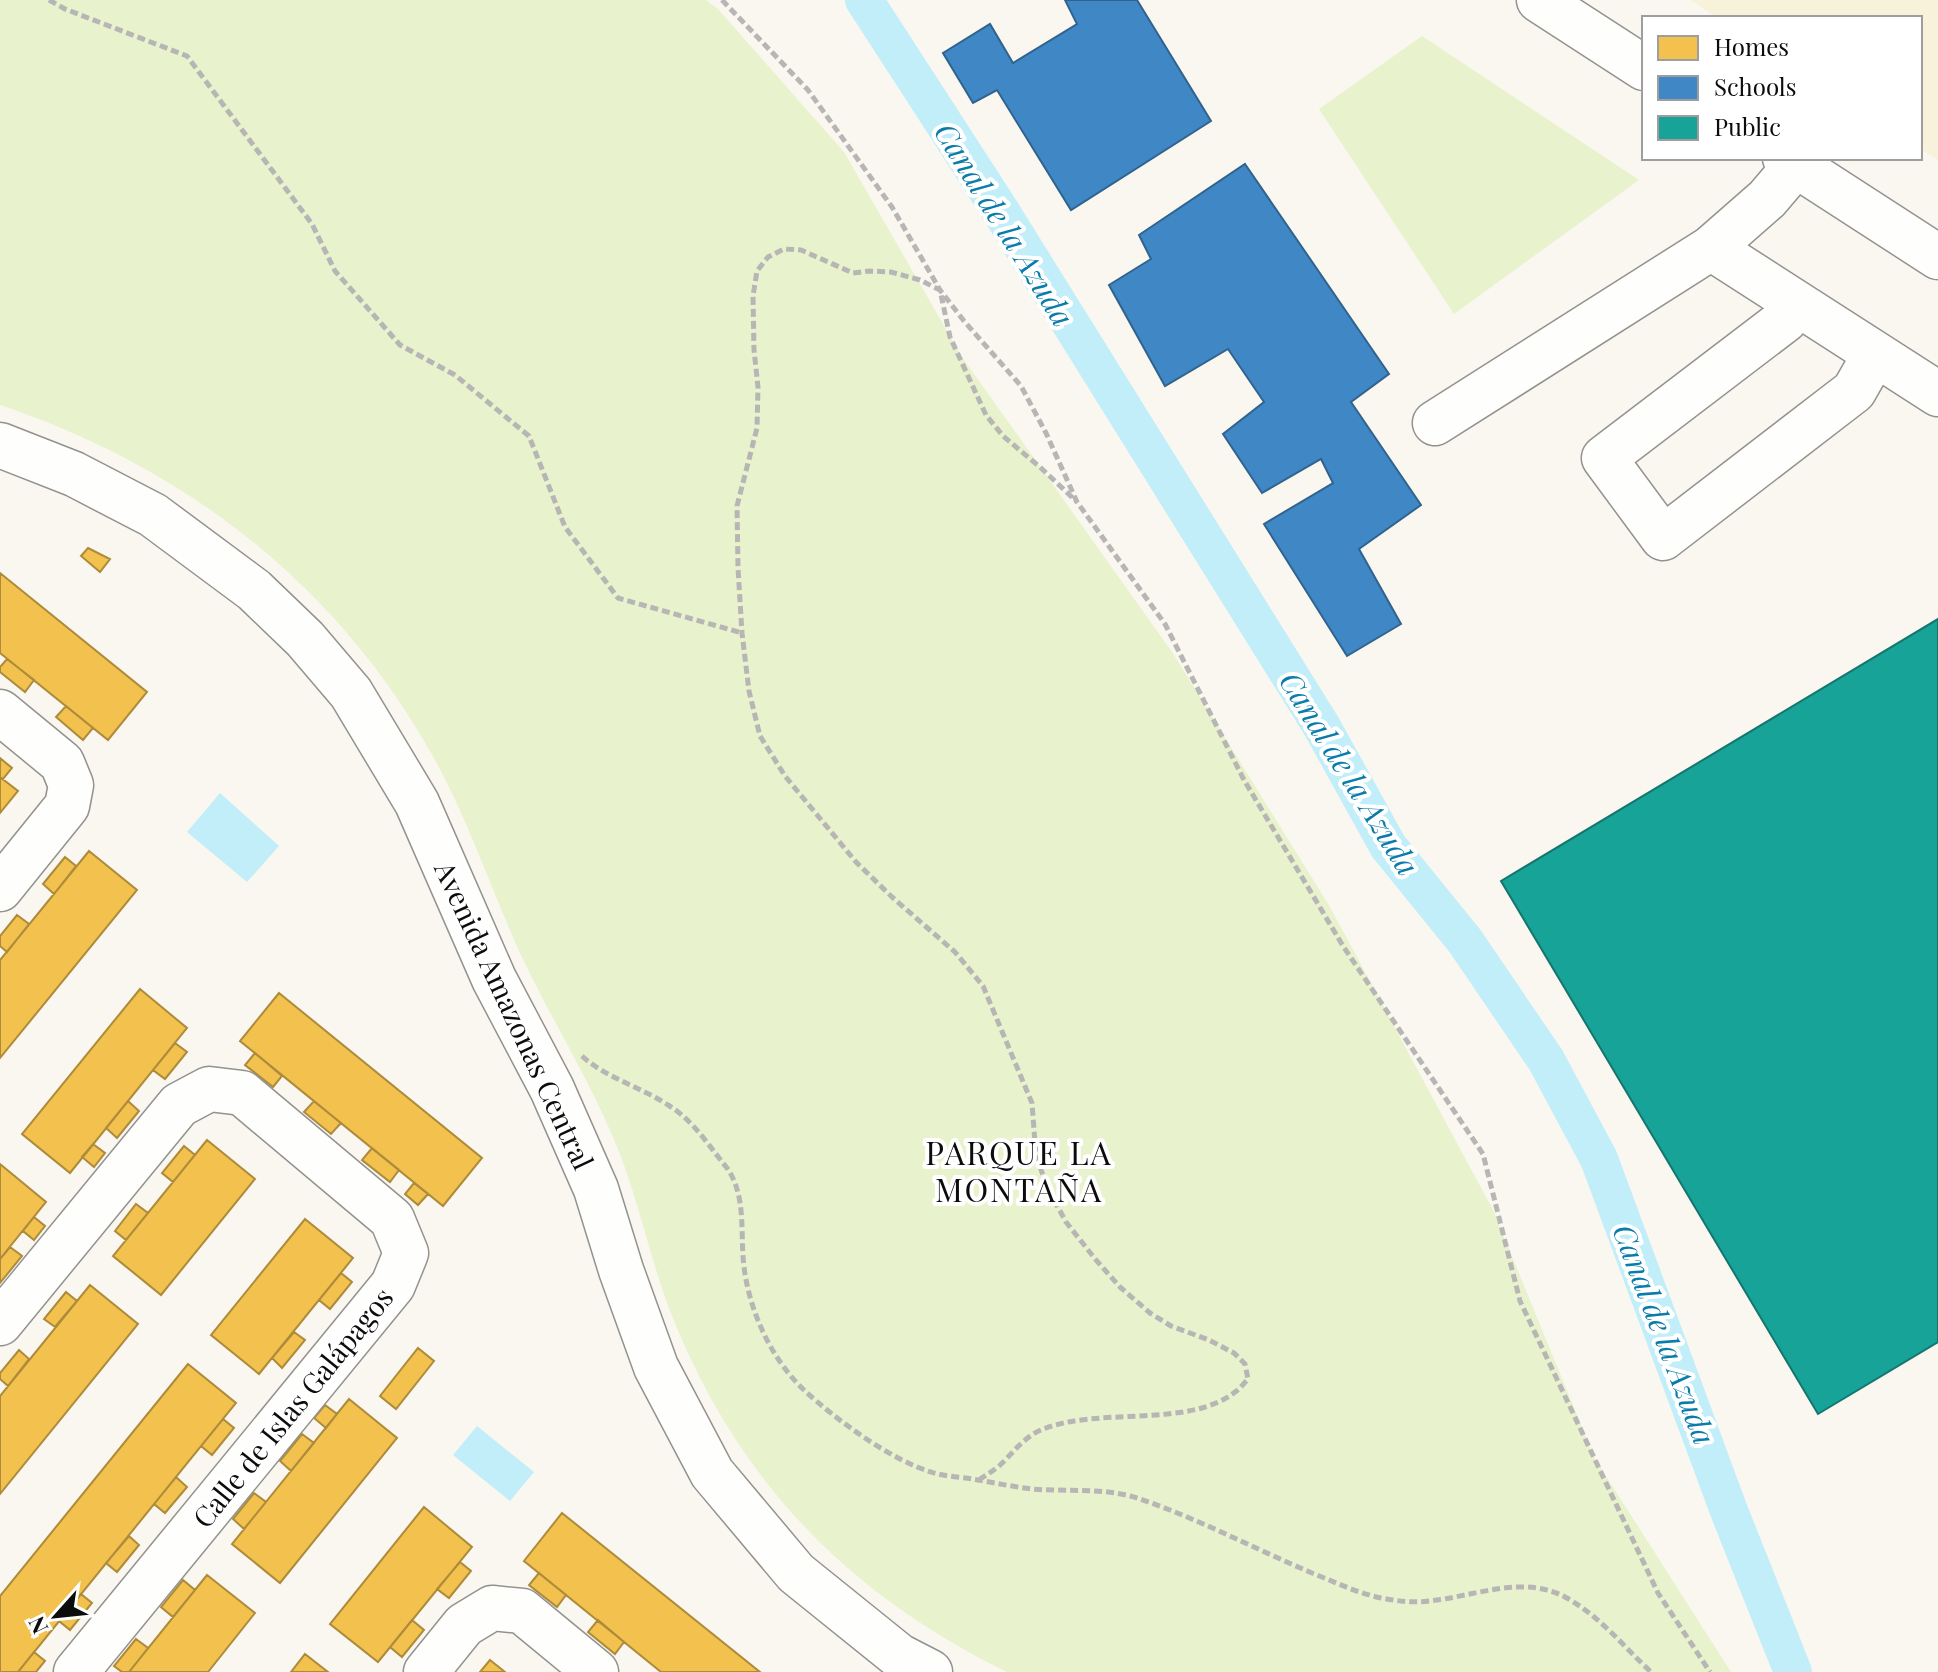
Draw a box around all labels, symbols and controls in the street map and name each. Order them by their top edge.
legend [1642,16,1922,160]
text: Homes [1714,30,1789,62]
text: Schools [1714,70,1796,102]
text: Public [1714,110,1781,142]
water label: Canal de la Azuda [926,115,1084,333]
water label: Canal de la Azuda [1271,664,1429,882]
street label: Avenida Amazonas Central [427,854,603,1175]
district label: PARQUE LA MONTAÑA [925,1130,1113,1210]
water label: Canal de la Azuda [1605,1218,1725,1450]
street label: Calle de Islas Galápagos [184,1279,400,1535]
north arrow [16,1576,96,1656]
text: N [20,1612,54,1639]

